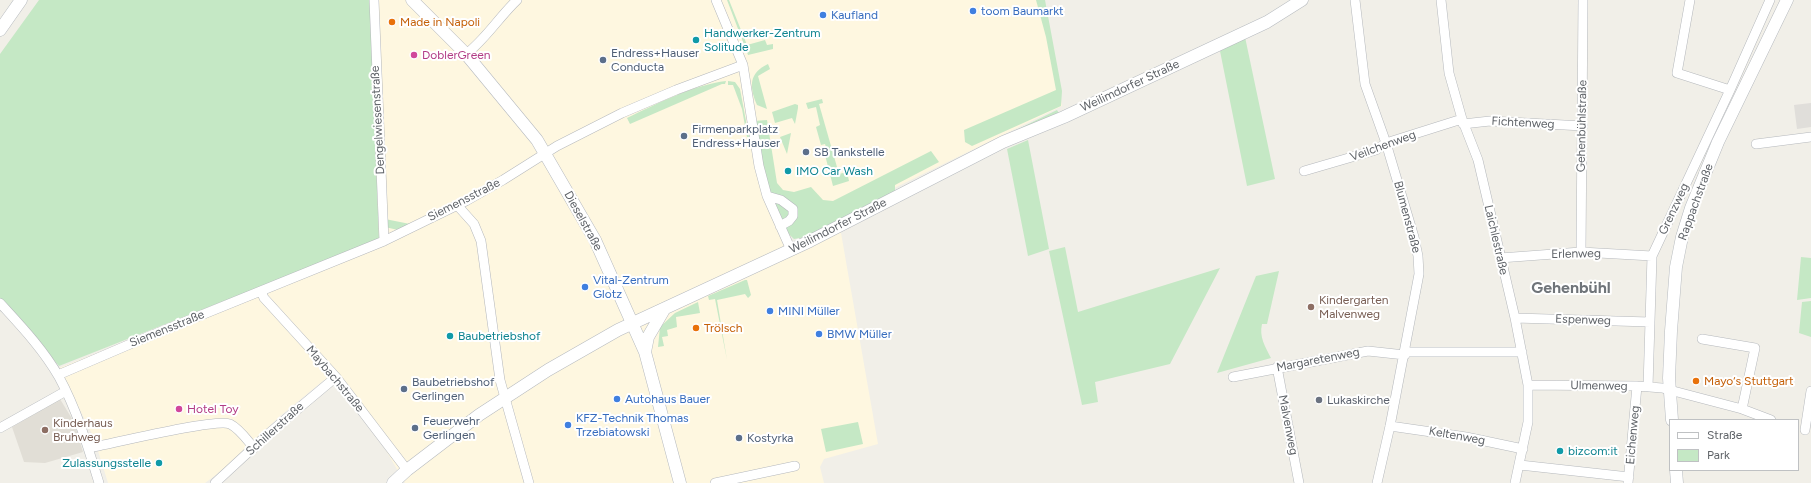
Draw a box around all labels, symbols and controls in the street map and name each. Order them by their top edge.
place label: toom Baumarkt [981,4,1063,18]
marker: toom Baumarkt [968,6,978,16]
place label: Kaufland [831,8,878,22]
marker: Kaufland [818,10,828,20]
place label: Made in Napoli [400,15,480,29]
marker: Made in Napoli [387,17,397,27]
place label: Handwerker-Zentrum Solitude [704,26,820,54]
marker: Handwerker-Zentrum Solitude [691,35,701,45]
place label: Endress+Hauser Conducta [611,46,699,74]
place label: DoblerGreen [422,48,490,62]
marker: DoblerGreen [409,50,419,60]
marker: Endress+Hauser Conducta [598,55,608,65]
street label: Weilimdorfer Straße [1078,57,1182,115]
street label: Dengelwiesenstraße [368,65,388,175]
street label: Gehenbühlstraße [1574,80,1590,172]
street label: Fichtenweg [1491,114,1555,132]
place label: Firmenparkplatz Endress+Hauser [692,122,780,150]
street label: Veilchenweg [1348,127,1418,165]
marker: Firmenparkplatz Endress+Hauser [679,131,689,141]
place label: SB Tankstelle [814,145,885,159]
marker: SB Tankstelle [801,147,811,157]
street label: Rappachstraße [1675,162,1717,242]
place label: IMO Car Wash [796,164,873,178]
marker: IMO Car Wash [783,166,793,176]
street label: Siemensstraße [425,176,503,224]
street label: Blumenstraße [1391,180,1423,254]
street label: Grenzweg [1656,181,1692,237]
street label: Dieselstraße [561,189,605,253]
street label: Weilimdorfer Straße [787,195,889,257]
street label: Laichlestraße [1481,204,1511,276]
street label: Erlenweg [1551,246,1601,262]
place label: Vital-Zentrum Glotz [593,273,669,301]
district label: Gehenbühl [1531,278,1611,298]
marker: Vital-Zentrum Glotz [580,282,590,292]
place label: Kindergarten Malvenweg [1319,293,1388,321]
marker: Kindergarten Malvenweg [1306,302,1316,312]
place label: MINI Müller [778,304,840,318]
marker: MINI Müller [765,306,775,316]
street label: Siemensstraße [128,307,206,351]
street label: Espenweg [1555,312,1611,328]
place label: Trölsch [704,321,742,335]
marker: Trölsch [691,323,701,333]
place label: BMW Müller [827,327,892,341]
place label: Baubetriebshof [458,329,540,343]
marker: BMW Müller [814,329,824,339]
marker: Baubetriebshof [445,331,455,341]
street label: Maybachstraße [303,343,367,415]
street label: Margaretenweg [1275,345,1361,375]
place label: Mayo‘s Stuttgart [1704,374,1793,388]
place label: Baubetriebshof Gerlingen [412,375,494,403]
marker: Mayo‘s Stuttgart [1691,376,1701,386]
street label: Ulmenweg [1570,378,1628,394]
marker: Baubetriebshof Gerlingen [399,384,409,394]
place label: Autohaus Bauer [625,392,710,406]
place label: Lukaskirche [1327,393,1390,407]
marker: Autohaus Bauer [612,394,622,404]
street label: Malvenweg [1275,394,1301,456]
marker: Lukaskirche [1314,395,1324,405]
street label: Schillerstraße [243,399,307,459]
place label: Hotel Toy [187,402,239,416]
marker: Hotel Toy [174,404,184,414]
street label: Eichenweg [1623,405,1643,465]
place label: KFZ-Technik Thomas Trzebiatowski [576,411,689,439]
place label: Feuerwehr Gerlingen [423,414,480,442]
place label: Kinderhaus Bruhweg [53,416,113,444]
legend [1669,419,1799,471]
marker: KFZ-Technik Thomas Trzebiatowski [563,420,573,430]
marker: Feuerwehr Gerlingen [410,423,420,433]
street label: Keltenweg [1428,424,1486,448]
marker: Kinderhaus Bruhweg [40,425,50,435]
text: Straße [1707,428,1742,442]
place label: Kostyrka [747,431,793,445]
marker: Kostyrka [734,433,744,443]
place label: bizcom:it [1568,444,1618,458]
marker: bizcom:it [1555,446,1565,456]
text: Park [1707,448,1730,462]
place label: Zulassungsstelle [62,456,151,470]
marker: Zulassungsstelle [154,458,164,468]

